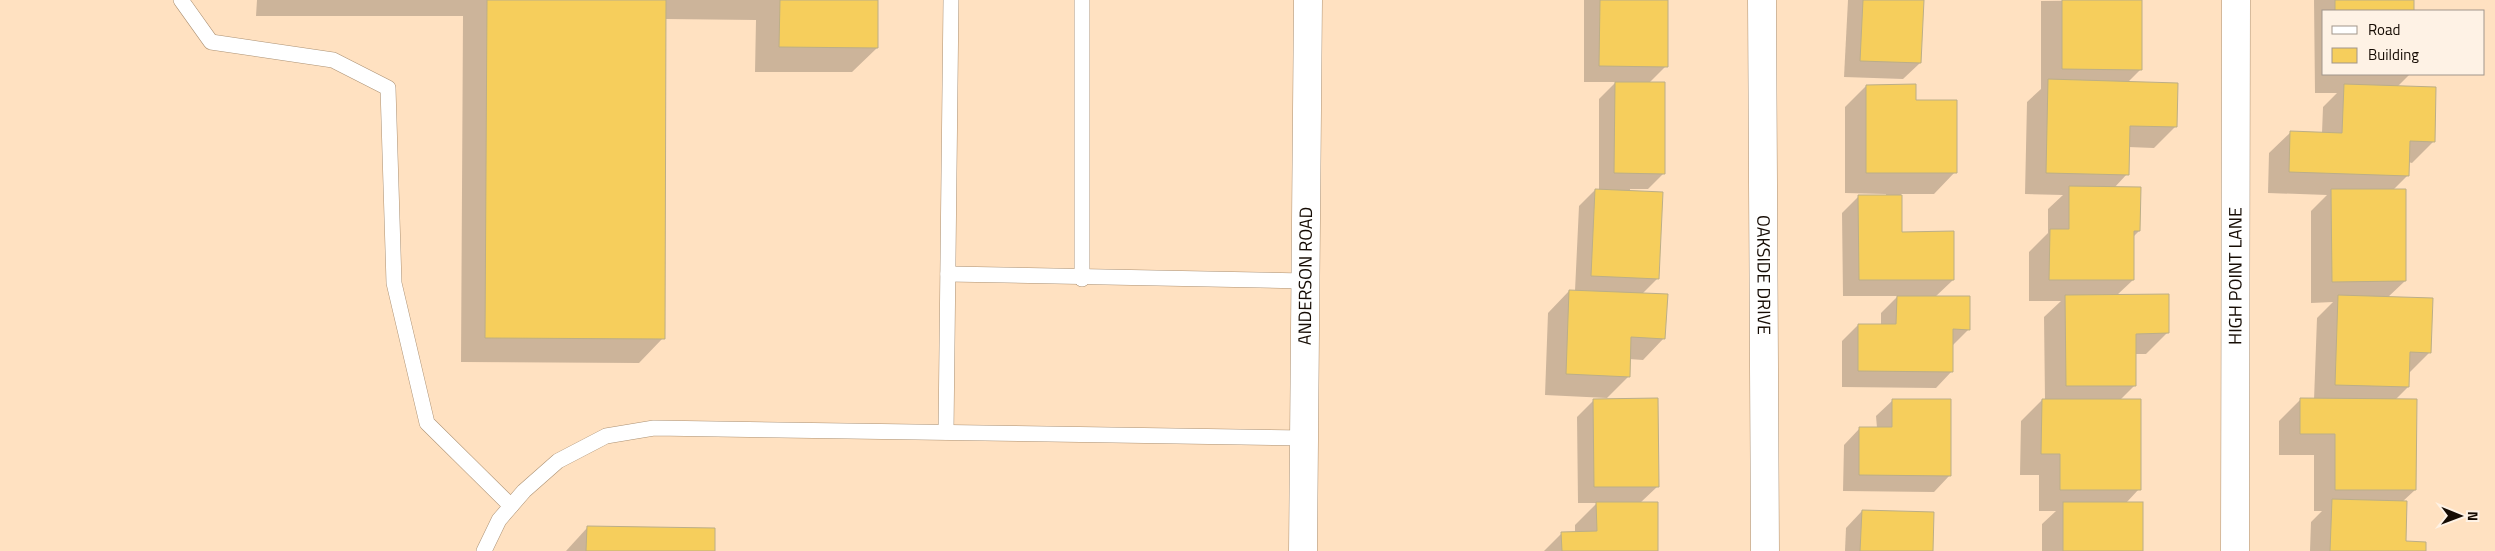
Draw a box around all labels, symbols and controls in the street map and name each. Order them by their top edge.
legend [2322,10,2485,75]
text: Road [2368,18,2400,41]
text: Building [2368,43,2419,66]
street label: ANDERSON ROAD [1291,207,1319,345]
street label: HIGH POINT LANE [2221,207,2249,345]
street label: OAKSIDE DRIVE [1750,215,1778,335]
north arrow [2435,491,2485,541]
text: N [2463,511,2484,521]

